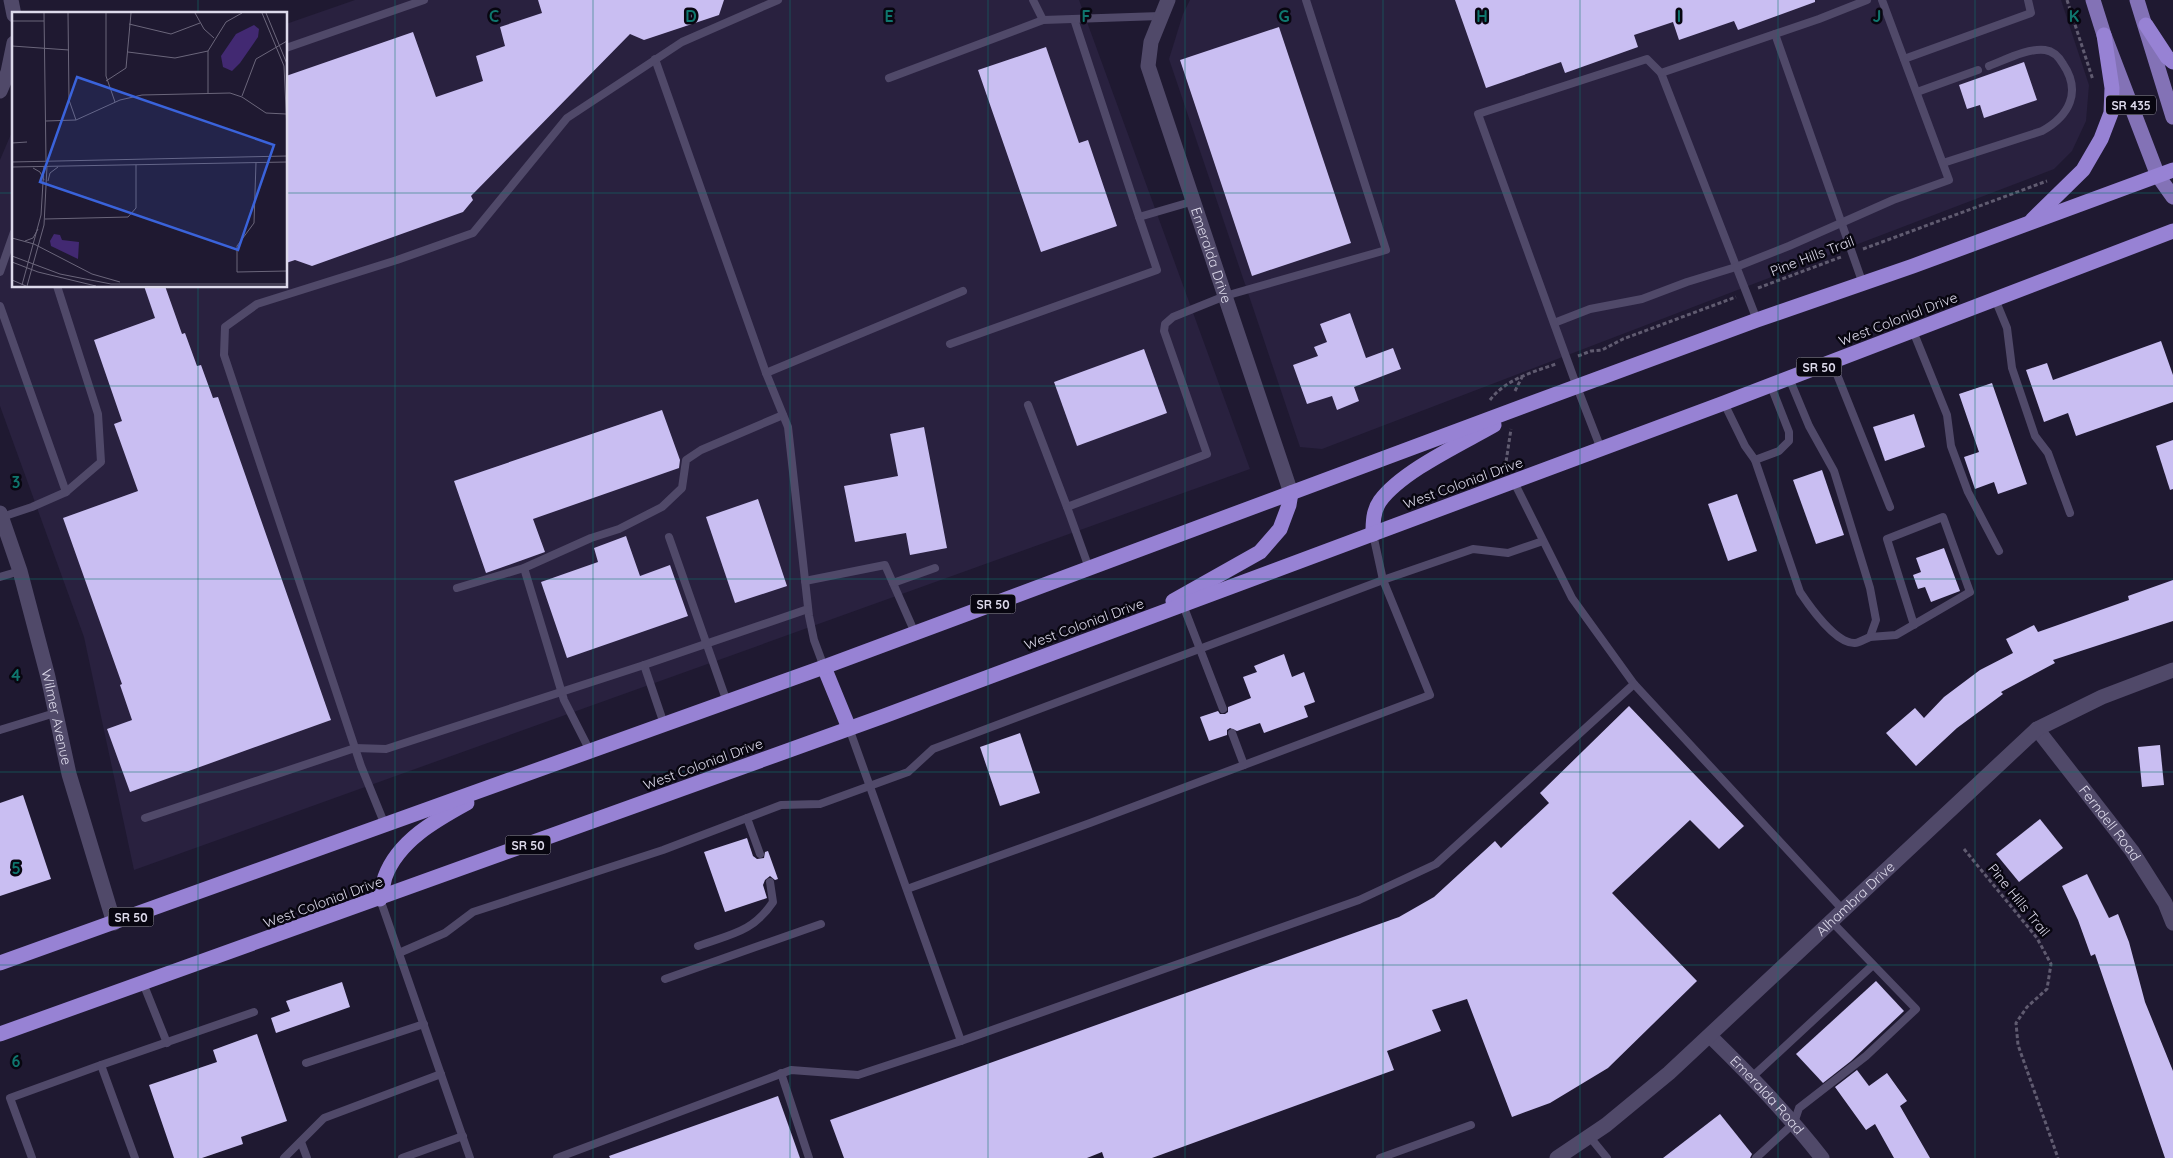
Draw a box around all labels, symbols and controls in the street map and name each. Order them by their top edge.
text: C [489,6,499,26]
text: D [685,6,697,26]
text: E [884,6,894,26]
text: F [1082,6,1091,26]
text: G [1278,6,1290,26]
text: H [1476,6,1488,26]
text: I [1677,6,1681,26]
text: J [1873,6,1881,26]
text: K [2069,6,2079,26]
inset map [12,12,288,288]
road number: SR 435 [2106,96,2156,114]
street label: Emeralda Drive [1187,205,1236,306]
street label: Pine Hills Trail [1767,232,1857,280]
street label: West Colonial Drive [1836,288,1960,350]
road number: SR 50 [1796,358,1842,377]
street label: West Colonial Drive [1401,453,1525,513]
text: 3 [12,472,20,492]
road number: SR 50 [970,594,1016,614]
street label: West Colonial Drive [1022,594,1146,654]
text: 4 [11,665,21,685]
street label: Wilmer Avenue [37,667,76,767]
street label: West Colonial Drive [641,734,765,794]
street label: Ferndell Road [2075,782,2145,864]
road number: SR 50 [506,836,550,854]
street label: Alhambra Drive [1812,857,1899,940]
text: 5 [11,858,21,878]
street label: Pine Hills Trail [1984,860,2054,940]
street label: West Colonial Drive [261,872,385,932]
road number: SR 50 [108,908,154,926]
text: 6 [12,1051,21,1071]
street label: Emeralda Road [1726,1052,1808,1138]

